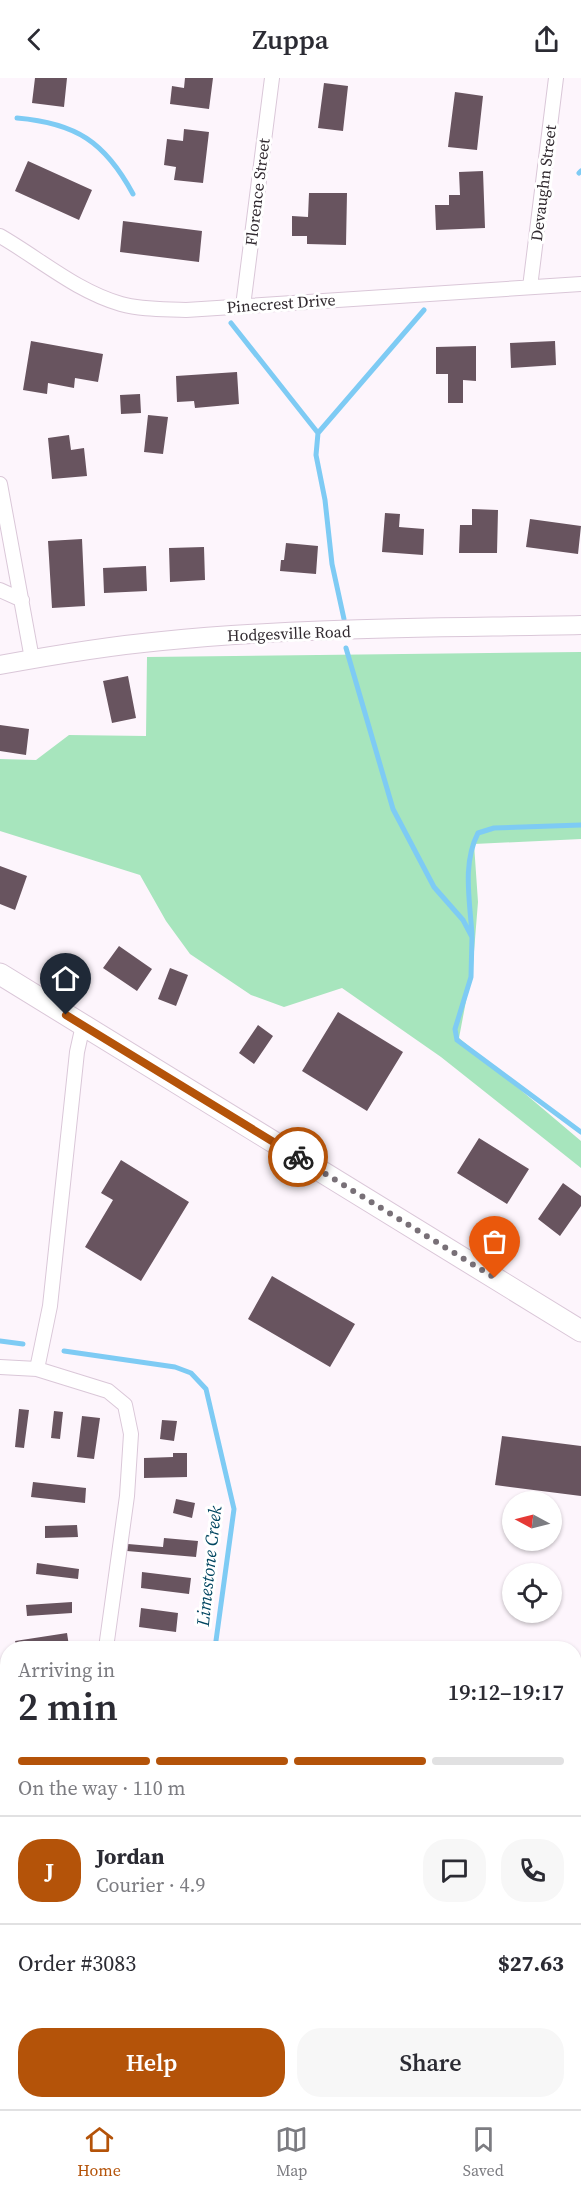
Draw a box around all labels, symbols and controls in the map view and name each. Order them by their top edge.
text: Zuppa [252,21,329,58]
icon: back [18,23,51,56]
icon: share [530,23,563,56]
street label: Devaughn Street [525,123,561,242]
street label: Florence Street [239,136,275,247]
street label: Pinecrest Drive [226,288,336,318]
street label: Hodgesville Road [227,620,351,646]
pin [40,953,91,1015]
icon: home [49,962,82,995]
courier [268,1127,328,1187]
icon: bike [282,1141,315,1174]
pin [469,1216,520,1278]
icon: bag [478,1225,511,1258]
north arrow [502,1491,562,1551]
map controls [502,1491,562,1623]
water label: Limestone Creek [190,1504,227,1628]
button: locate [502,1563,562,1623]
text: Arriving in [18,1656,115,1684]
text: 19:12–19:17 [448,1677,564,1707]
text: 2 min [18,1680,118,1733]
text: On the way · 110 m [18,1774,185,1802]
button: chat [423,1839,486,1902]
button: phone [501,1839,564,1902]
text: Jordan [96,1841,164,1871]
text: J [45,1855,54,1885]
text: Courier · 4.9 [96,1871,205,1899]
text: Order #3083 [18,1948,136,1978]
text: $27.63 [498,1948,564,1978]
button: Help [18,2028,285,2097]
button: Share [297,2028,564,2097]
tab: Home [77,2123,121,2181]
tab: Map [275,2123,308,2181]
tab: Saved [463,2123,504,2181]

